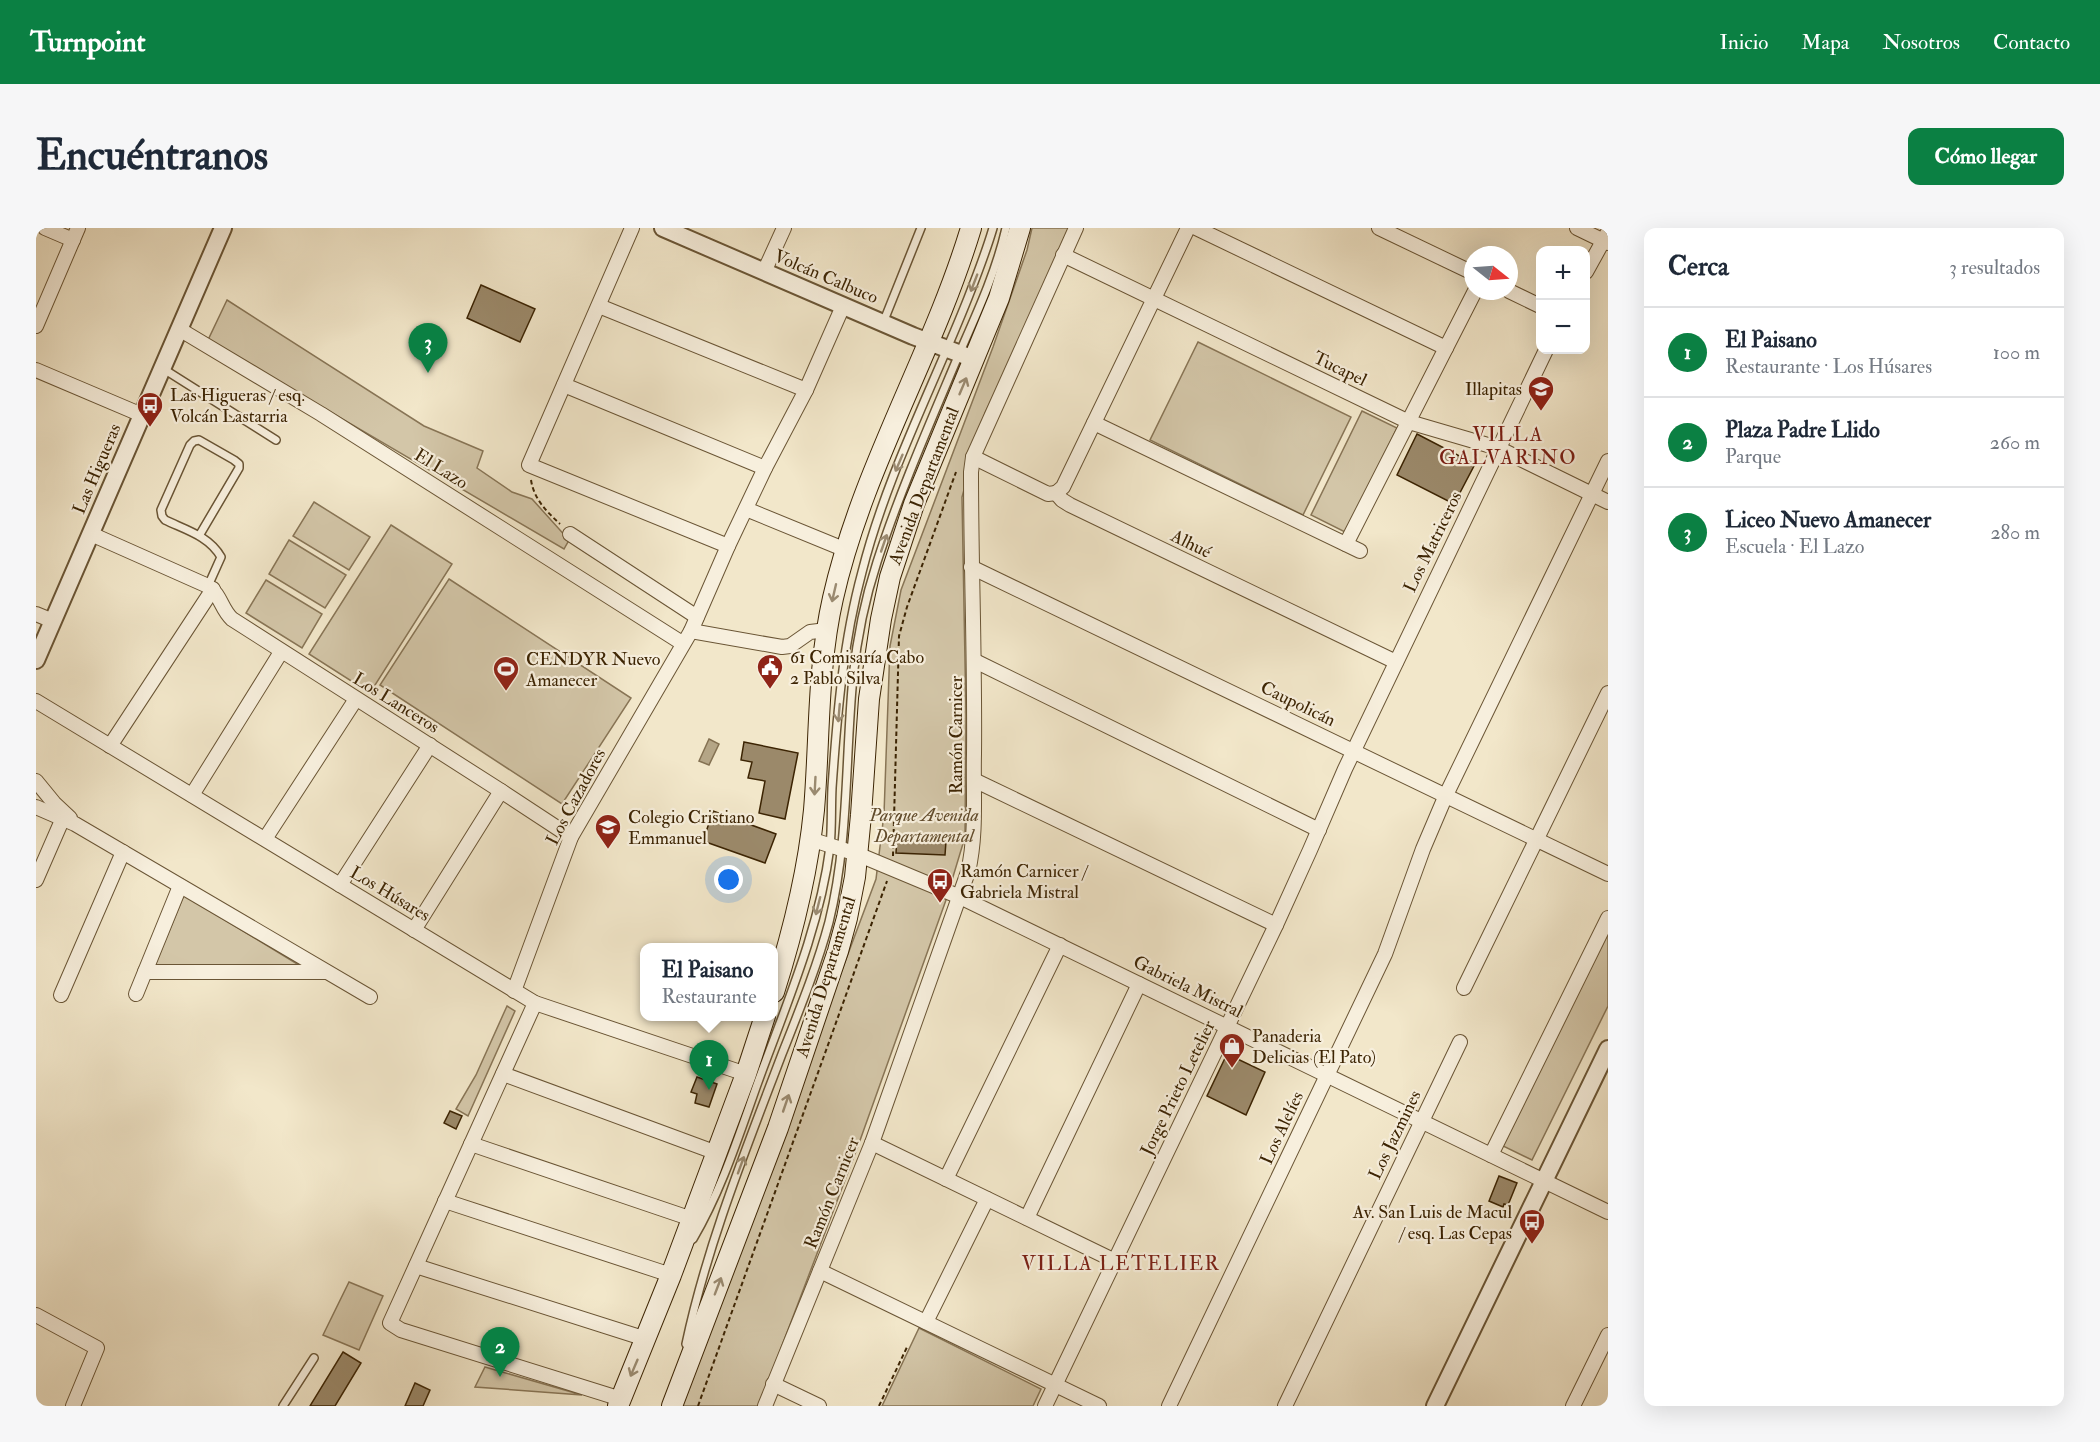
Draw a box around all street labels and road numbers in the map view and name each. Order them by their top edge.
street label: Volcán Calbuco [770,245,882,309]
street label: Tucapel [1309,346,1371,392]
street label: Avenida Departamental [883,403,965,569]
street label: Las Higueras [68,420,126,518]
street label: El Lazo [410,444,472,495]
street label: Los Matriceros [1399,488,1467,596]
street label: Alhué [1166,524,1215,564]
street label: Los Lanceros [348,667,444,739]
street label: Ramón Carnicer [945,675,968,794]
street label: Caupolicán [1257,676,1339,732]
street label: Los Cazadores [541,745,611,849]
street label: Los Húsares [346,861,434,927]
street label: Avenida Departamental [790,893,862,1061]
street label: Gabriela Mistral [1129,951,1247,1024]
street label: Jorge Prieto Letelier [1135,1016,1221,1160]
street label: Los Jazmines [1364,1087,1426,1183]
street label: Los Alelíes [1255,1088,1309,1168]
street label: Ramón Carnicer [799,1133,865,1252]

